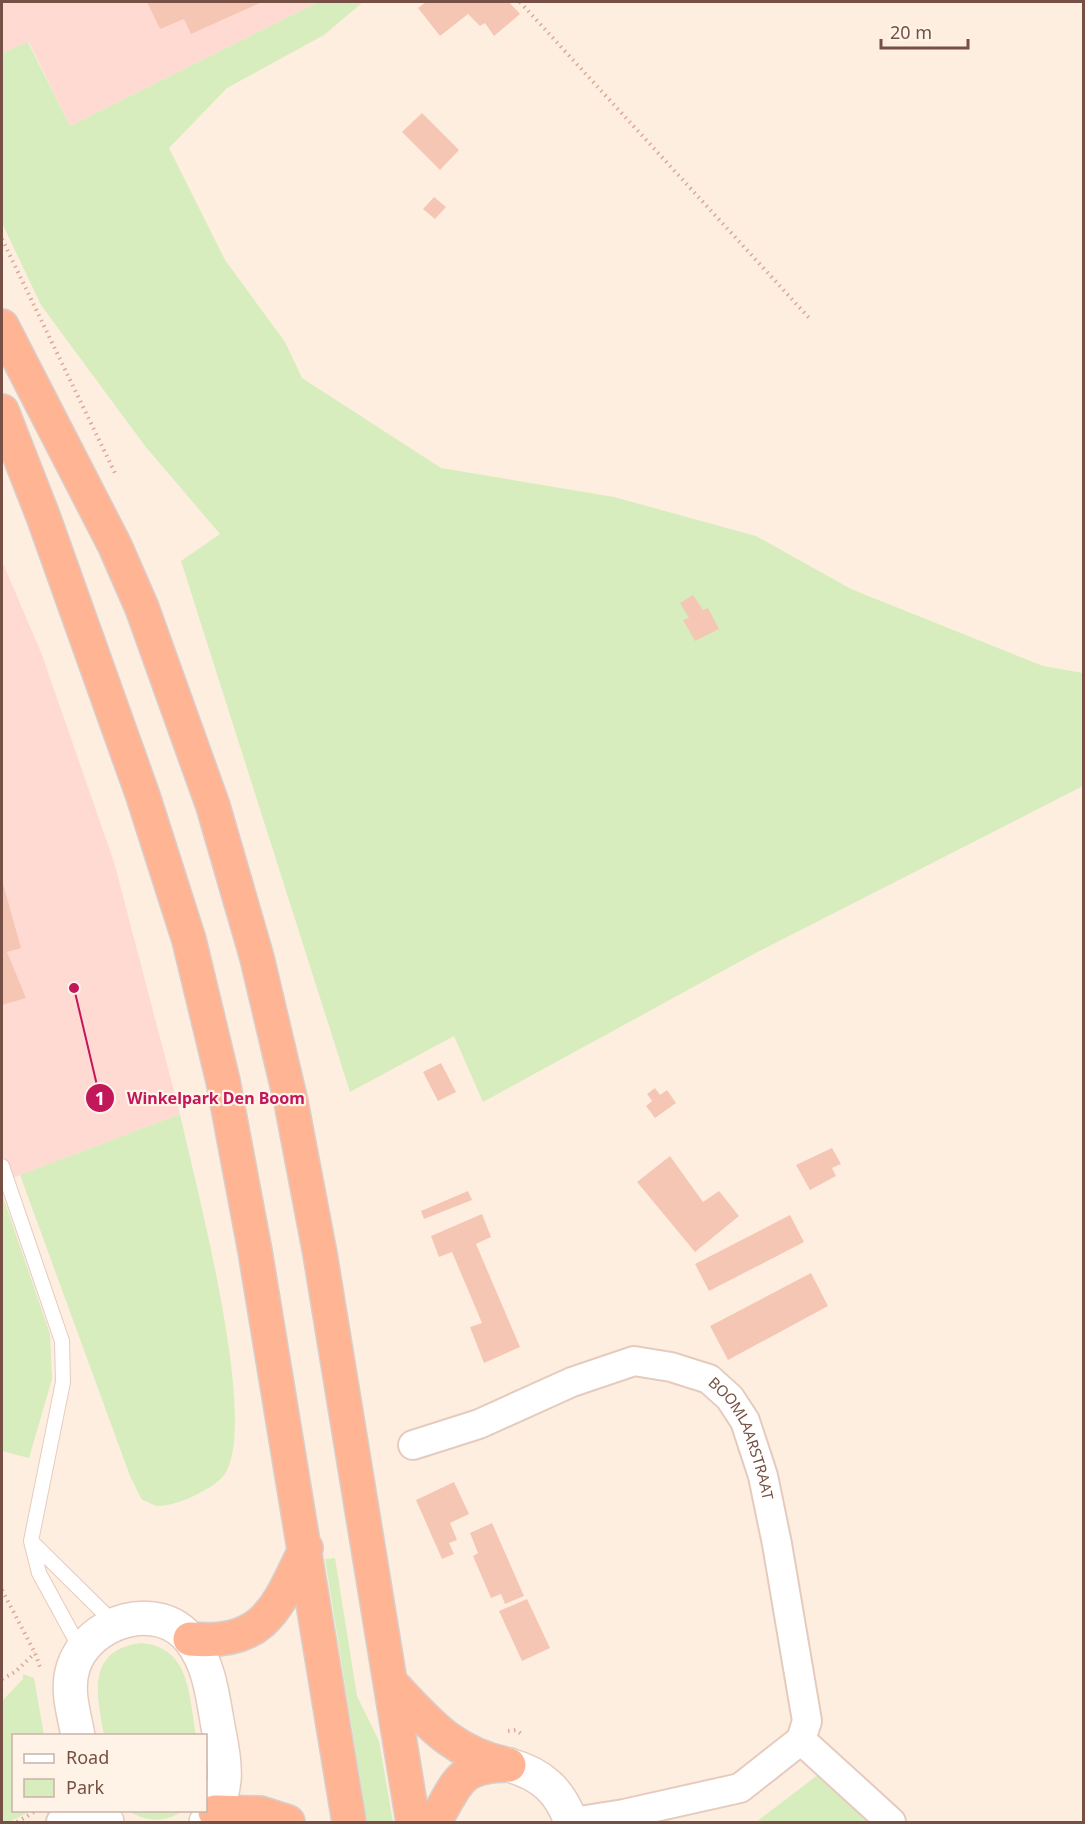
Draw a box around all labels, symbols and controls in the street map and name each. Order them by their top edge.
scale bar [881,12,968,50]
text: 20 m [890,20,932,44]
callout: Winkelpark Den Boom [85,1081,317,1115]
text: 1 [95,1086,105,1110]
text: Winkelpark Den Boom [127,1087,305,1109]
street label: BOOMLAARSTRAAT [705,1372,779,1502]
legend [12,1734,207,1812]
text: Road [66,1745,109,1769]
text: Park [66,1775,104,1799]

